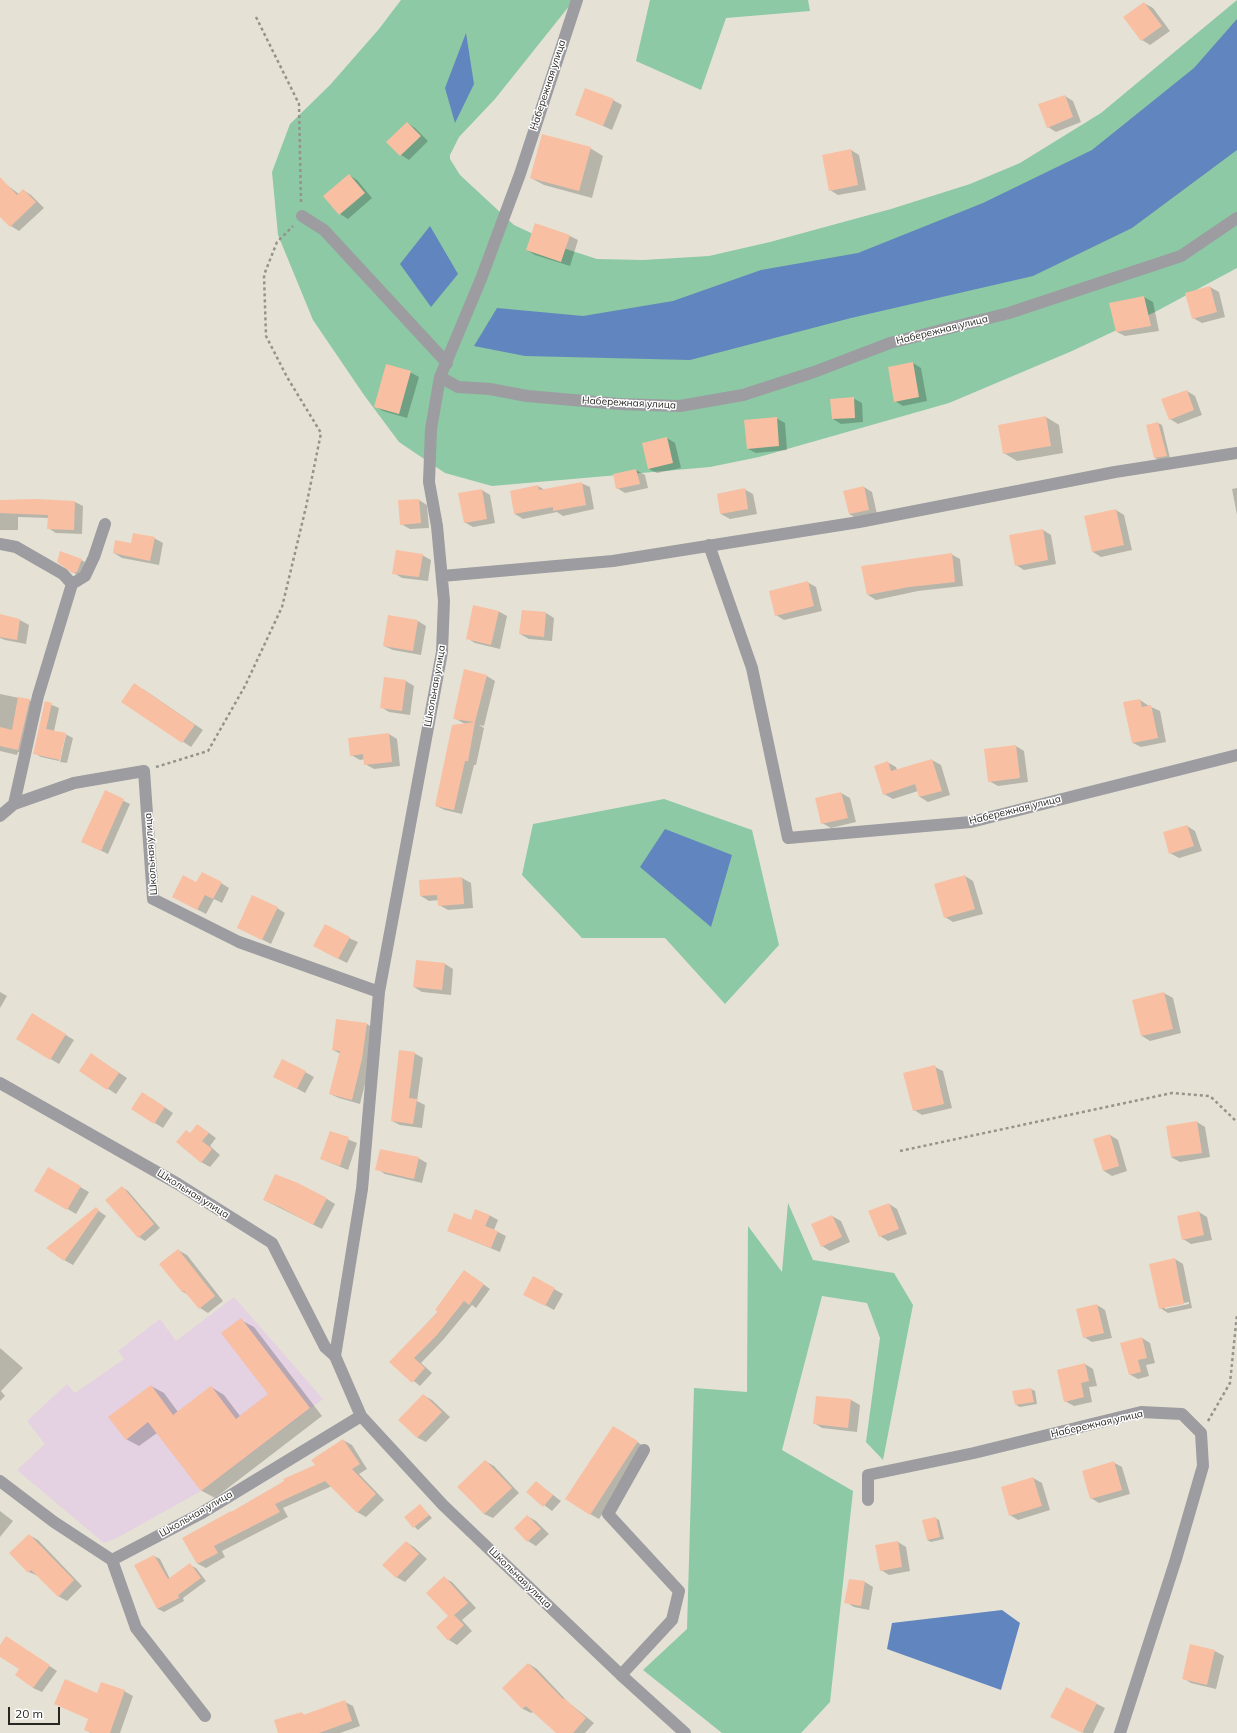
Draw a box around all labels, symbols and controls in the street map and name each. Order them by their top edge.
street label: Набережная улица [528,38,568,132]
street label: Набережная улица [895,313,989,347]
street label: Набережная улица [582,395,676,411]
street label: Школьная улица [422,644,448,728]
street label: Набережная улица [968,793,1062,827]
street label: Школьная улица [142,812,160,896]
street label: Школьная улица [155,1167,231,1221]
street label: Набережная улица [1050,1408,1144,1440]
street label: Школьная улица [157,1488,235,1540]
street label: Школьная улица [486,1545,554,1611]
scale bar [10,1699,62,1725]
text: 20 m [15,1706,43,1721]

